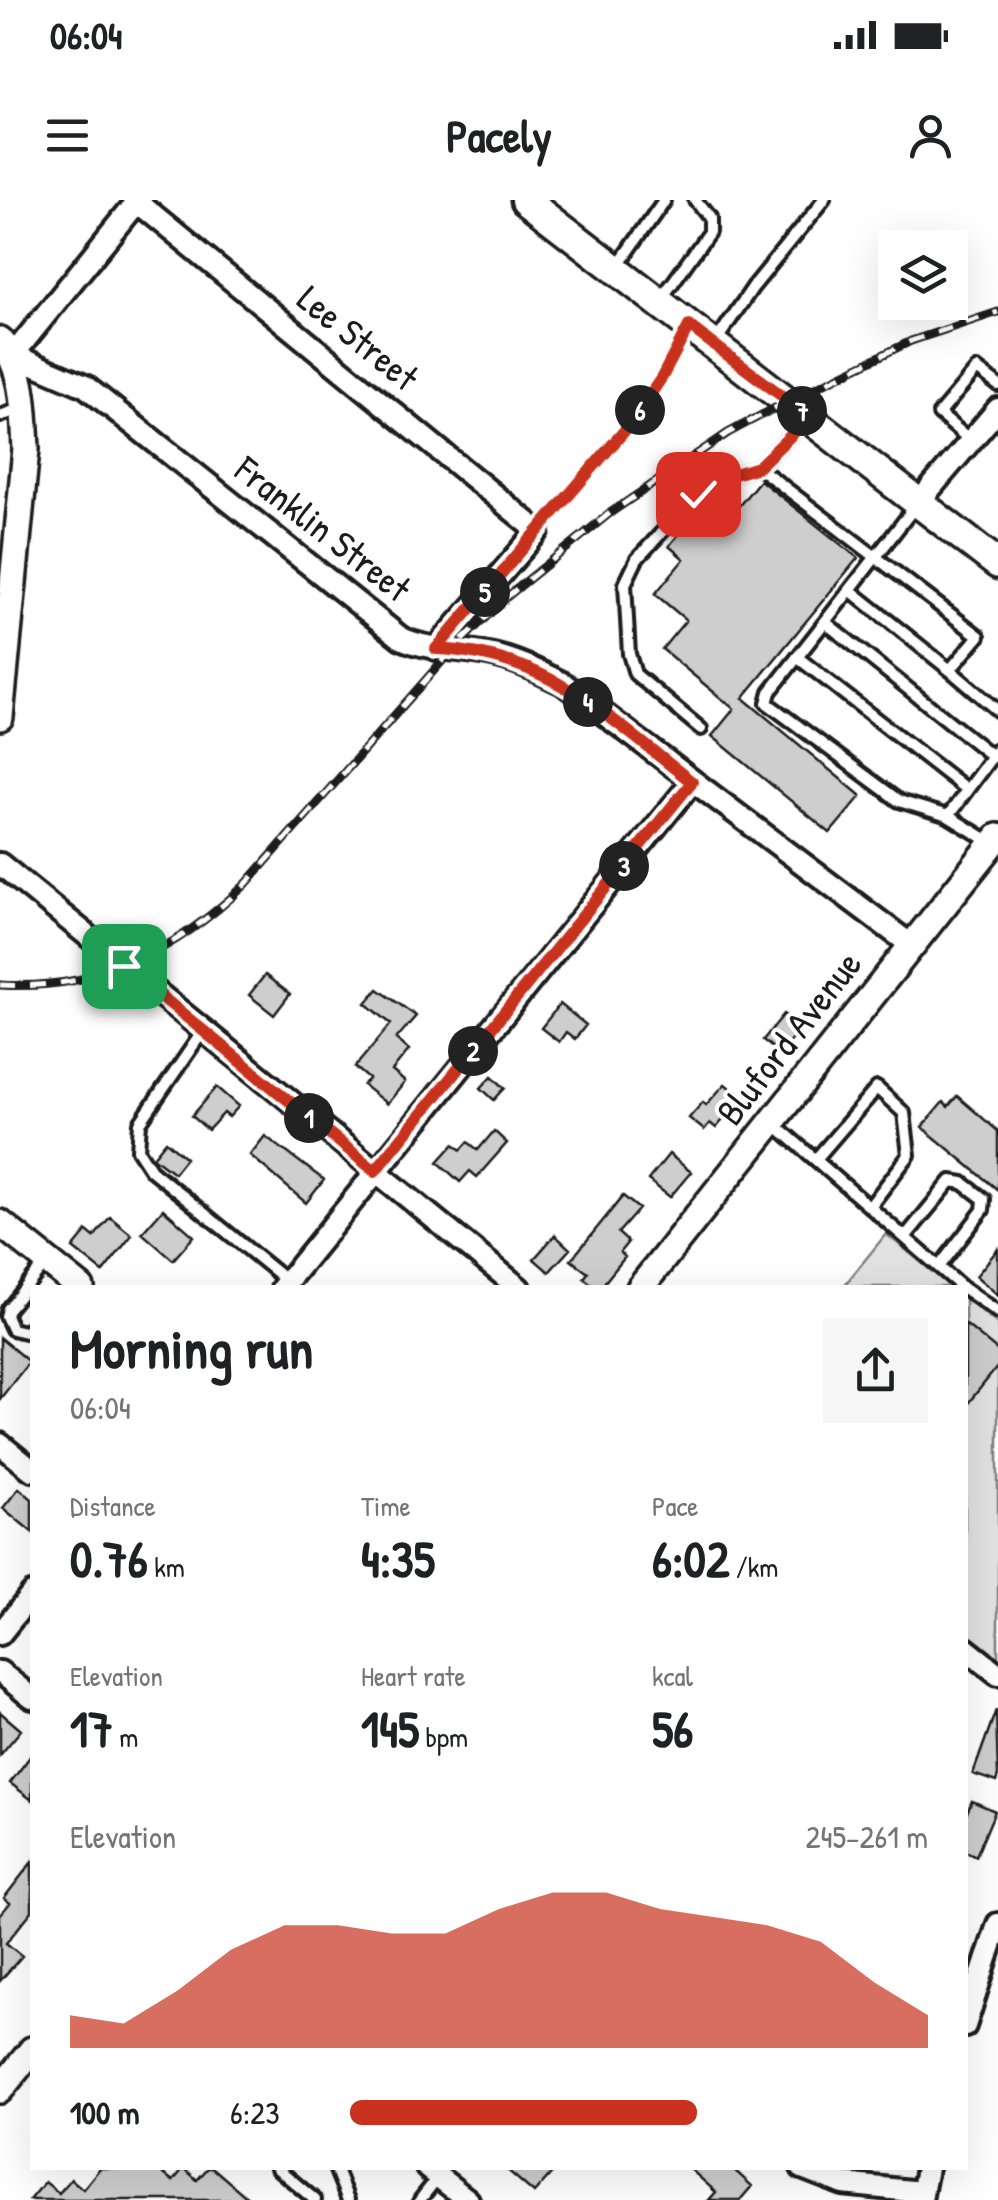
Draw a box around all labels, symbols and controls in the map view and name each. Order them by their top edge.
text: 06:04 [50,9,122,61]
text: Pacely [446,105,552,166]
icon: menu [40,108,95,163]
icon: person [903,108,958,163]
map controls [878,230,968,320]
button: layers [878,230,968,320]
street label: Lee Street [287,272,431,403]
pin: 6 [615,385,665,435]
pin: 7 [777,386,827,436]
text: 6 [634,391,646,429]
text: 7 [795,392,809,430]
street label: Franklin Street [224,443,423,614]
pin [656,452,741,537]
icon: check [671,467,726,522]
pin: 5 [460,567,510,617]
text: 5 [479,573,491,611]
pin: 4 [563,677,613,727]
text: 4 [583,683,593,721]
pin: 3 [599,841,649,891]
text: 3 [618,847,630,885]
pin [82,924,167,1009]
icon: arrive [97,939,152,994]
street label: Bluford Avenue [704,939,873,1135]
pin: 2 [448,1026,498,1076]
text: 2 [466,1032,480,1070]
pin: 1 [284,1093,334,1143]
text: 1 [304,1099,314,1137]
text: Morning run [70,1311,313,1385]
button: share [823,1318,928,1423]
text: 06:04 [70,1386,131,1429]
text: Distance [70,1487,156,1525]
text: Time [361,1487,411,1525]
text: Pace [652,1487,698,1525]
text: 0.76 [70,1525,148,1593]
text: 4:35 [361,1525,435,1593]
text: 6:02 [652,1525,729,1593]
text: km [148,1548,185,1586]
text: /km [729,1548,778,1586]
text: Elevation [70,1657,163,1695]
text: Heart rate [361,1657,466,1695]
text: kcal [652,1657,693,1695]
text: 17 [70,1695,113,1763]
text: 145 [361,1695,419,1763]
text: 56 [652,1695,693,1763]
text: m [113,1718,138,1756]
text: bpm [419,1718,468,1756]
text: Elevation [70,1815,176,1858]
text: 245–261 m [806,1815,928,1858]
text: 100 m [70,2091,139,2134]
text: 6:23 [230,2091,280,2134]

